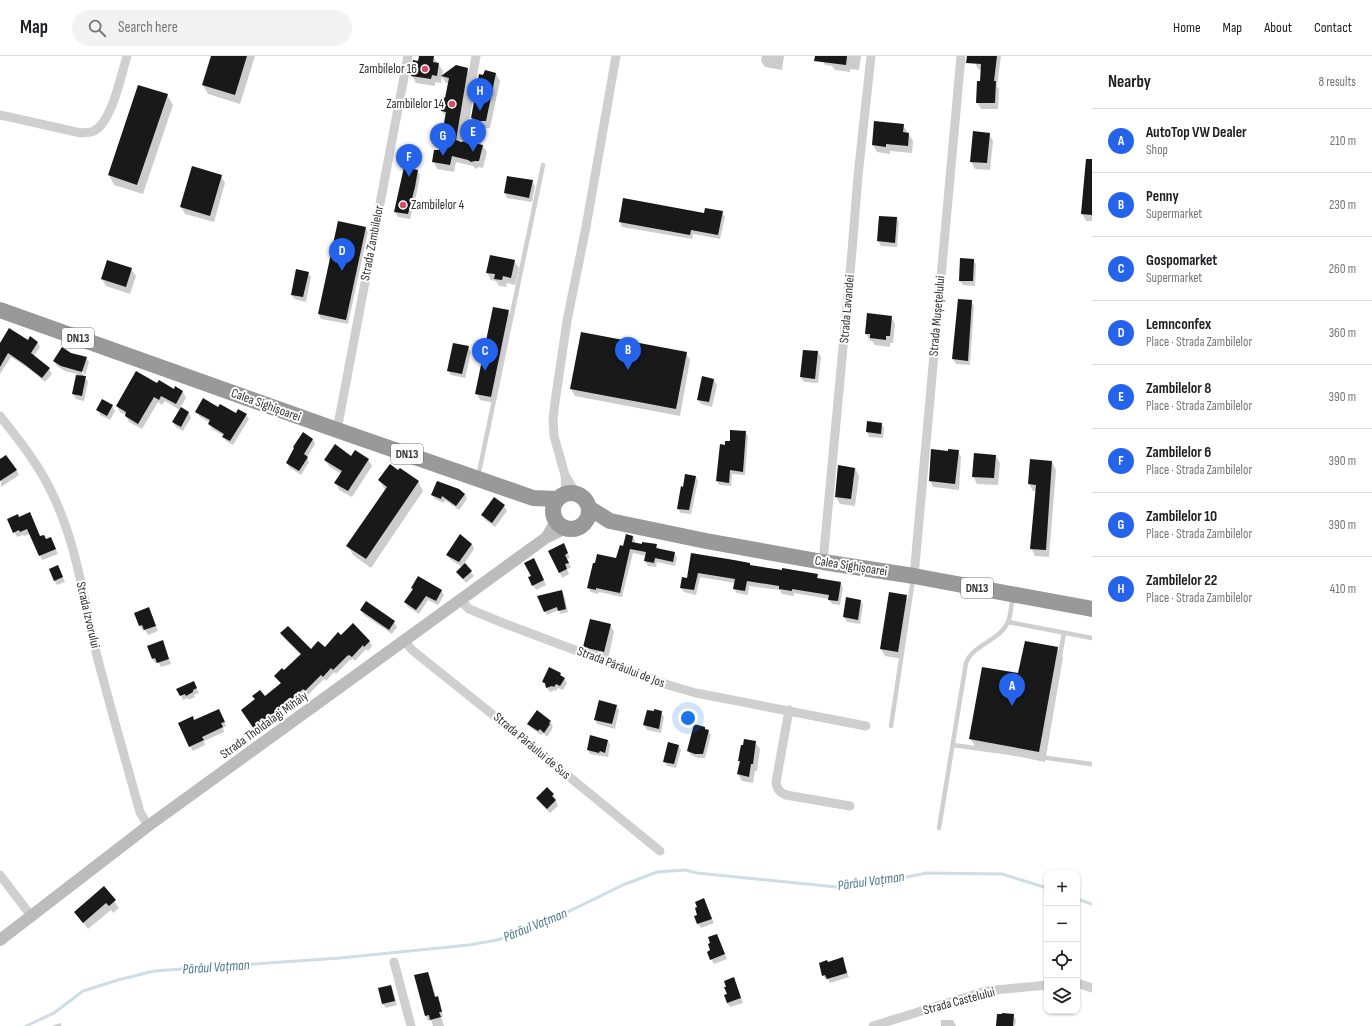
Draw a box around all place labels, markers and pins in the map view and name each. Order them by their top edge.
place label: Zambilelor 16 [359,61,417,77]
marker: Zambilelor 16 [420,64,430,74]
pin: H [467,78,493,111]
place label: Zambilelor 14 [386,96,445,112]
marker: Zambilelor 14 [447,99,457,109]
pin: E [460,119,486,152]
pin: G [430,123,456,156]
pin: F [396,144,422,177]
place label: Zambilelor 4 [411,197,465,213]
marker: Zambilelor 4 [398,200,408,210]
pin: D [329,238,355,271]
pin: B [615,337,641,370]
pin: C [472,338,498,371]
pin: A [999,673,1025,706]

